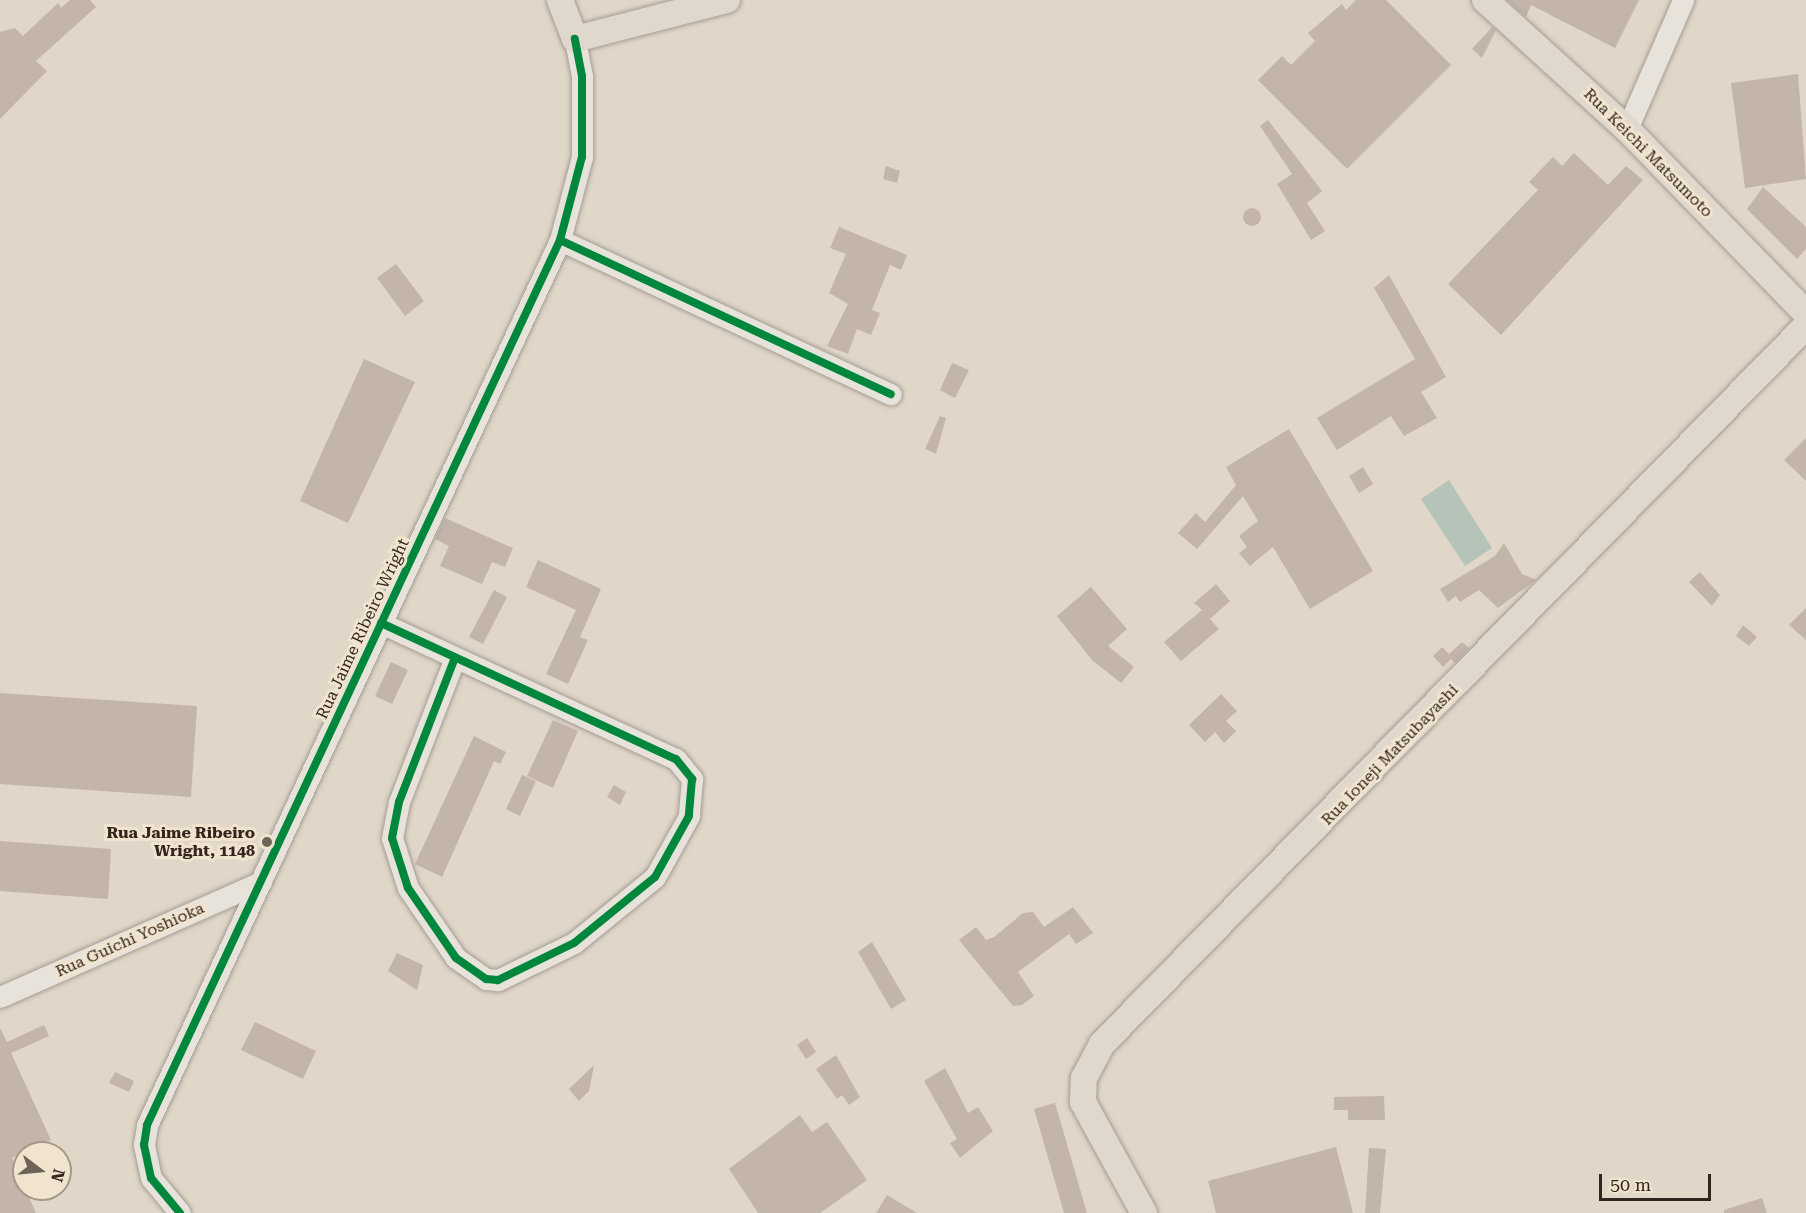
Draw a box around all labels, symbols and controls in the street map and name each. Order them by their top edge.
street label: Rua Keichi Matsumoto [1580,85,1716,221]
street label: Rua Jaime Ribeiro Wright [313,536,413,722]
street label: Rua Ioneji Matsubayashi [1318,681,1462,829]
place label: Rua Jaime Ribeiro Wright, 1148 [106,823,255,861]
marker: Rua Jaime Ribeiro Wright, 1148 [260,835,274,849]
street label: Rua Guichi Yoshioka [53,899,207,981]
north arrow [12,1141,72,1201]
scale bar [1602,1162,1714,1200]
text: N [47,1167,69,1184]
text: 50 m [1610,1174,1651,1195]

